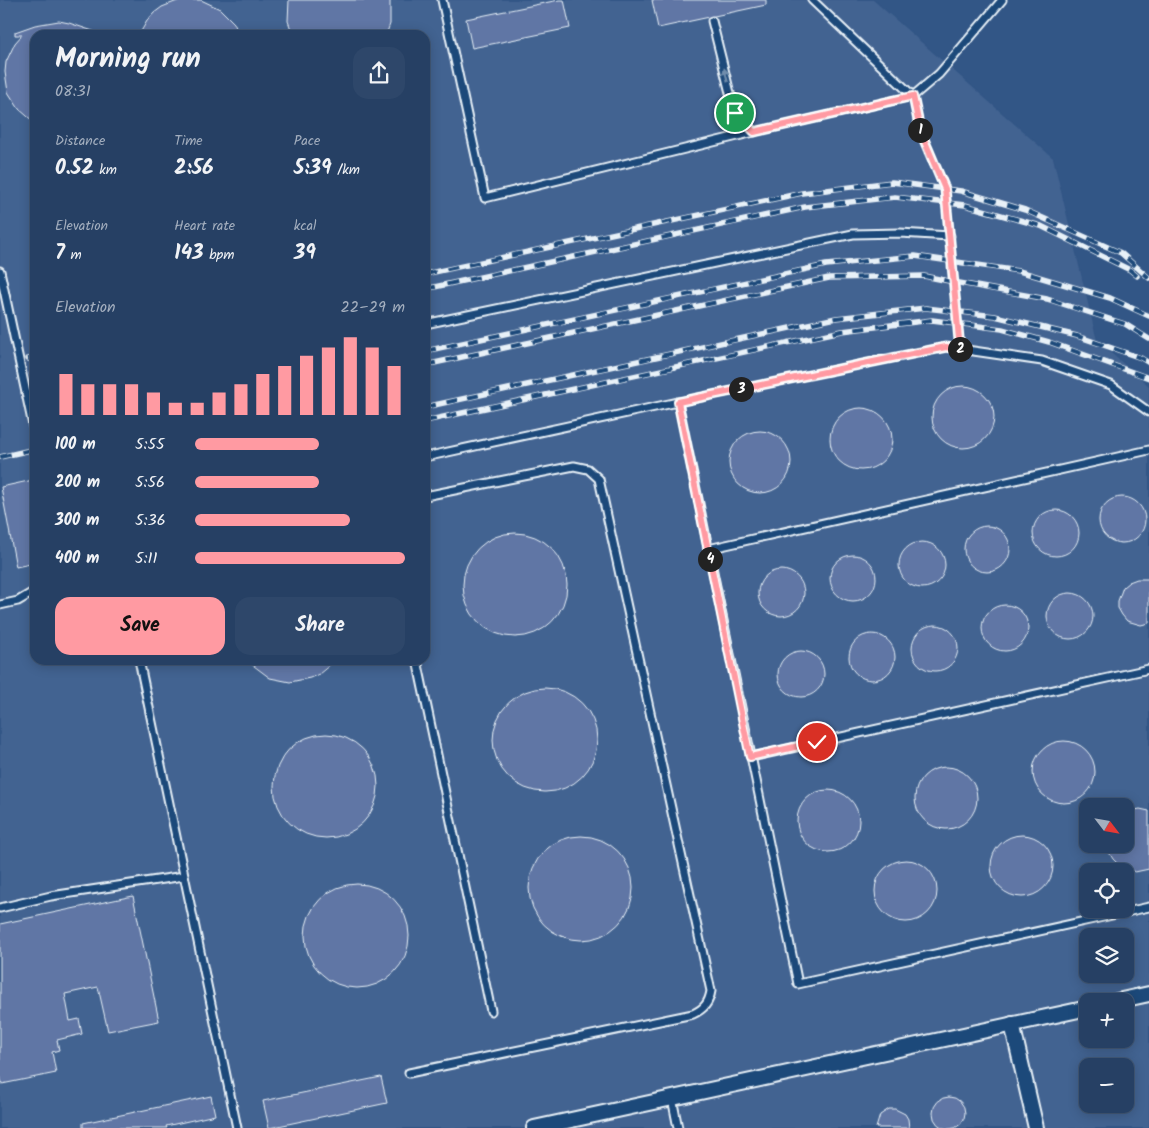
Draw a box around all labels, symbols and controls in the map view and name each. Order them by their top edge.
text: Morning run [55,37,201,82]
button: share [353,47,405,99]
one-way arrow [722,68,730,83]
text: 08:31 [55,79,91,104]
pin [714,92,756,134]
icon: arrive [721,99,749,127]
pin: 1 [908,118,932,142]
text: 1 [918,119,923,141]
text: Distance [55,130,105,152]
text: Time [174,130,203,152]
text: Pace [294,130,320,152]
text: 0.52 [55,152,94,185]
text: 2:56 [174,152,214,185]
text: 5:39 [294,152,332,185]
text: km [94,159,117,181]
text: /km [332,159,360,181]
text: Elevation [55,215,108,237]
text: Heart rate [174,215,235,237]
text: kcal [294,215,316,237]
text: 7 [55,237,65,270]
text: 143 [174,237,204,270]
text: 39 [294,237,316,270]
text: m [65,244,82,266]
text: bpm [204,244,234,266]
text: Elevation [55,295,116,320]
text: 22–29 m [340,295,405,320]
pin: 2 [948,336,972,362]
text: 2 [956,338,965,360]
pin: 3 [728,376,754,402]
text: 3 [738,378,745,400]
text: 100 m [55,432,96,457]
text: 5:55 [135,432,165,457]
text: 200 m [55,470,100,495]
text: 5:56 [135,470,165,495]
text: 300 m [55,508,99,533]
text: 5:36 [135,508,166,533]
text: 400 m [55,546,99,571]
text: 5:11 [135,546,158,571]
pin: 4 [698,546,722,572]
text: 4 [707,548,714,570]
button: Save [55,597,225,655]
button: Share [235,597,405,655]
pin [796,721,838,763]
icon: check [803,728,831,756]
north arrow [1079,798,1134,852]
map controls [1079,798,1134,1113]
button: locate [1079,863,1134,918]
button: layers [1079,928,1134,983]
button: + [1079,993,1134,1048]
button: − [1079,1058,1134,1113]

